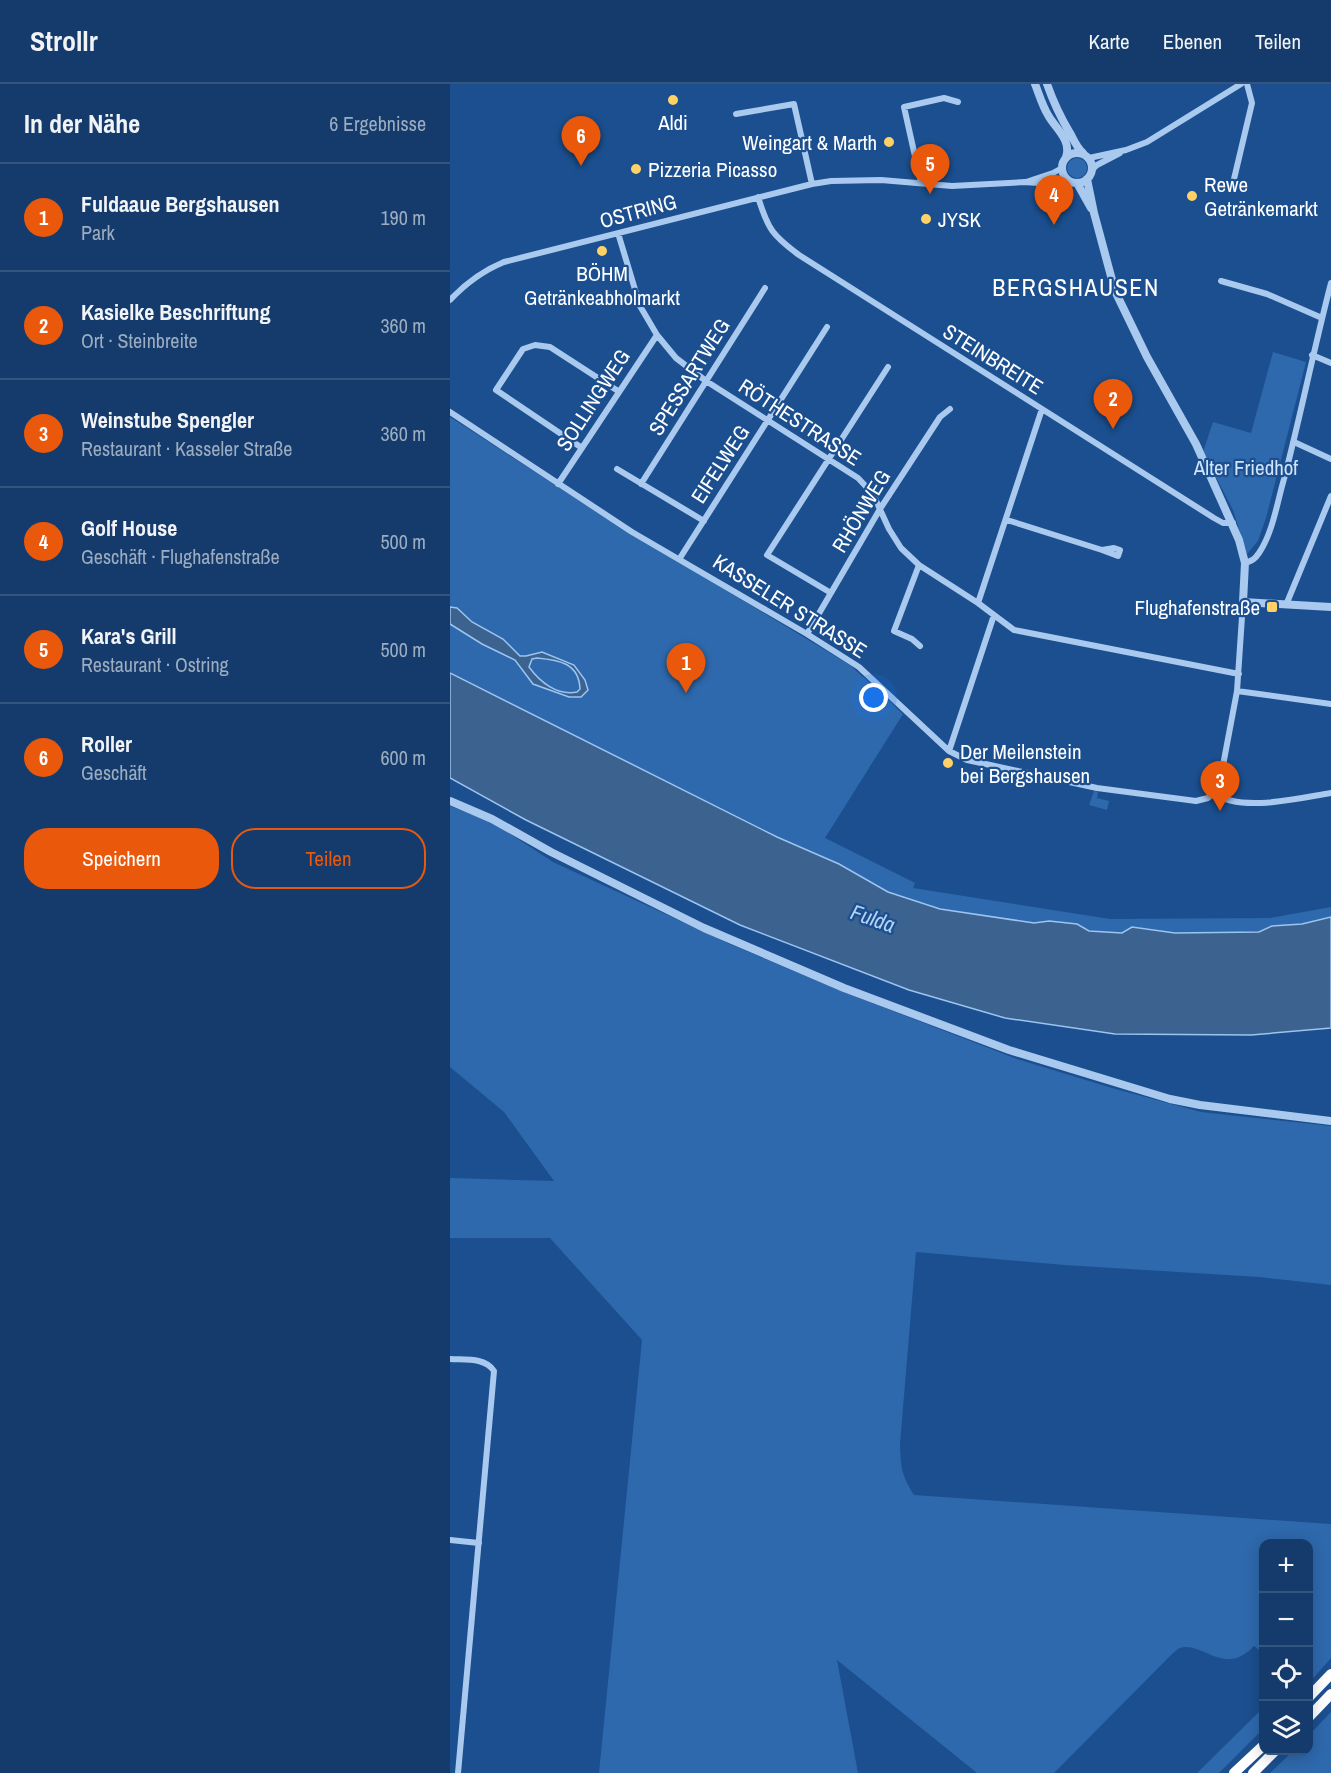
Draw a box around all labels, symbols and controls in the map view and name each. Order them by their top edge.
text: Strollr [30,22,98,60]
text: Karte [1089,27,1130,56]
text: Ebenen [1163,27,1222,56]
text: Teilen [1255,27,1301,56]
marker: Aldi [666,93,680,107]
text: In der Nähe [24,106,140,141]
place label: Aldi [657,108,688,137]
text: 6 Ergebnisse [329,110,426,137]
pin: 6 [562,116,600,166]
place label: Weingart & Marth [742,128,877,157]
marker: Weingart & Marth [882,135,896,149]
pin: 5 [910,144,950,194]
place label: Pizzeria Picasso [648,155,777,184]
marker: Pizzeria Picasso [629,162,643,176]
place label: Rewe Getränkemarkt [1204,170,1318,223]
pin: 4 [1034,176,1074,225]
street label: OSTRING [596,187,680,235]
text: Fuldaaue Bergshausen [81,189,280,219]
marker: Rewe Getränkemarkt [1185,189,1199,203]
text: 1 [39,204,48,231]
text: 190 m [380,204,426,231]
place label: JYSK [938,205,982,234]
marker: JYSK [919,212,933,226]
text: Park [81,219,115,246]
marker: BÖHM Getränkeabholmarkt [595,244,609,258]
place label: BÖHM Getränkeabholmarkt [524,259,680,312]
district label: BERGSHAUSEN [992,271,1160,303]
text: Kasielke Beschriftung [81,297,271,327]
text: 2 [39,312,48,339]
text: 360 m [380,312,426,339]
street label: SPESSARTWEG [642,313,736,441]
street label: STEINBREITE [937,317,1049,401]
text: Ort · Steinbreite [81,327,198,354]
street label: SOLLINGWEG [549,344,637,456]
street label: RÖTHESTRASSE [733,372,867,472]
pin: 2 [1094,380,1132,429]
text: Weinstube Spengler [81,405,254,435]
street label: EIFELWEG [684,419,756,509]
text: 3 [39,420,48,447]
text: 360 m [380,420,426,447]
text: Restaurant · Kasseler Straße [81,435,292,462]
park label: Alter Friedhof [1193,453,1298,482]
street label: RHÖNWEG [825,464,897,558]
text: Golf House [81,513,177,543]
text: 4 [39,528,48,555]
text: 500 m [380,528,426,555]
text: Geschäft · Flughafenstraße [81,543,280,570]
street label: KASSELER STRASSE [708,547,872,665]
place label: Flughafenstraße [1135,593,1260,622]
marker: Flughafenstraße [1265,600,1279,614]
text: Kara's Grill [81,621,177,651]
text: 5 [39,636,48,663]
text: 500 m [380,636,426,663]
pin: 1 [666,644,706,693]
text: Restaurant · Ostring [81,651,229,678]
your location [859,683,888,712]
text: Roller [81,729,132,759]
place label: Der Meilenstein bei Bergshausen [960,737,1090,790]
text: 6 [39,744,48,771]
text: 600 m [380,744,426,771]
marker: Der Meilenstein bei Bergshausen [941,756,955,770]
text: Geschäft [81,759,147,786]
pin: 3 [1200,762,1240,811]
button: Speichern [24,828,219,889]
button: Teilen [231,828,426,889]
water label: Fulda [847,896,899,940]
map controls [1259,1539,1313,1755]
button: + [1259,1539,1313,1593]
button: − [1259,1593,1313,1647]
button: locate [1259,1647,1313,1701]
button: layers [1259,1701,1313,1755]

